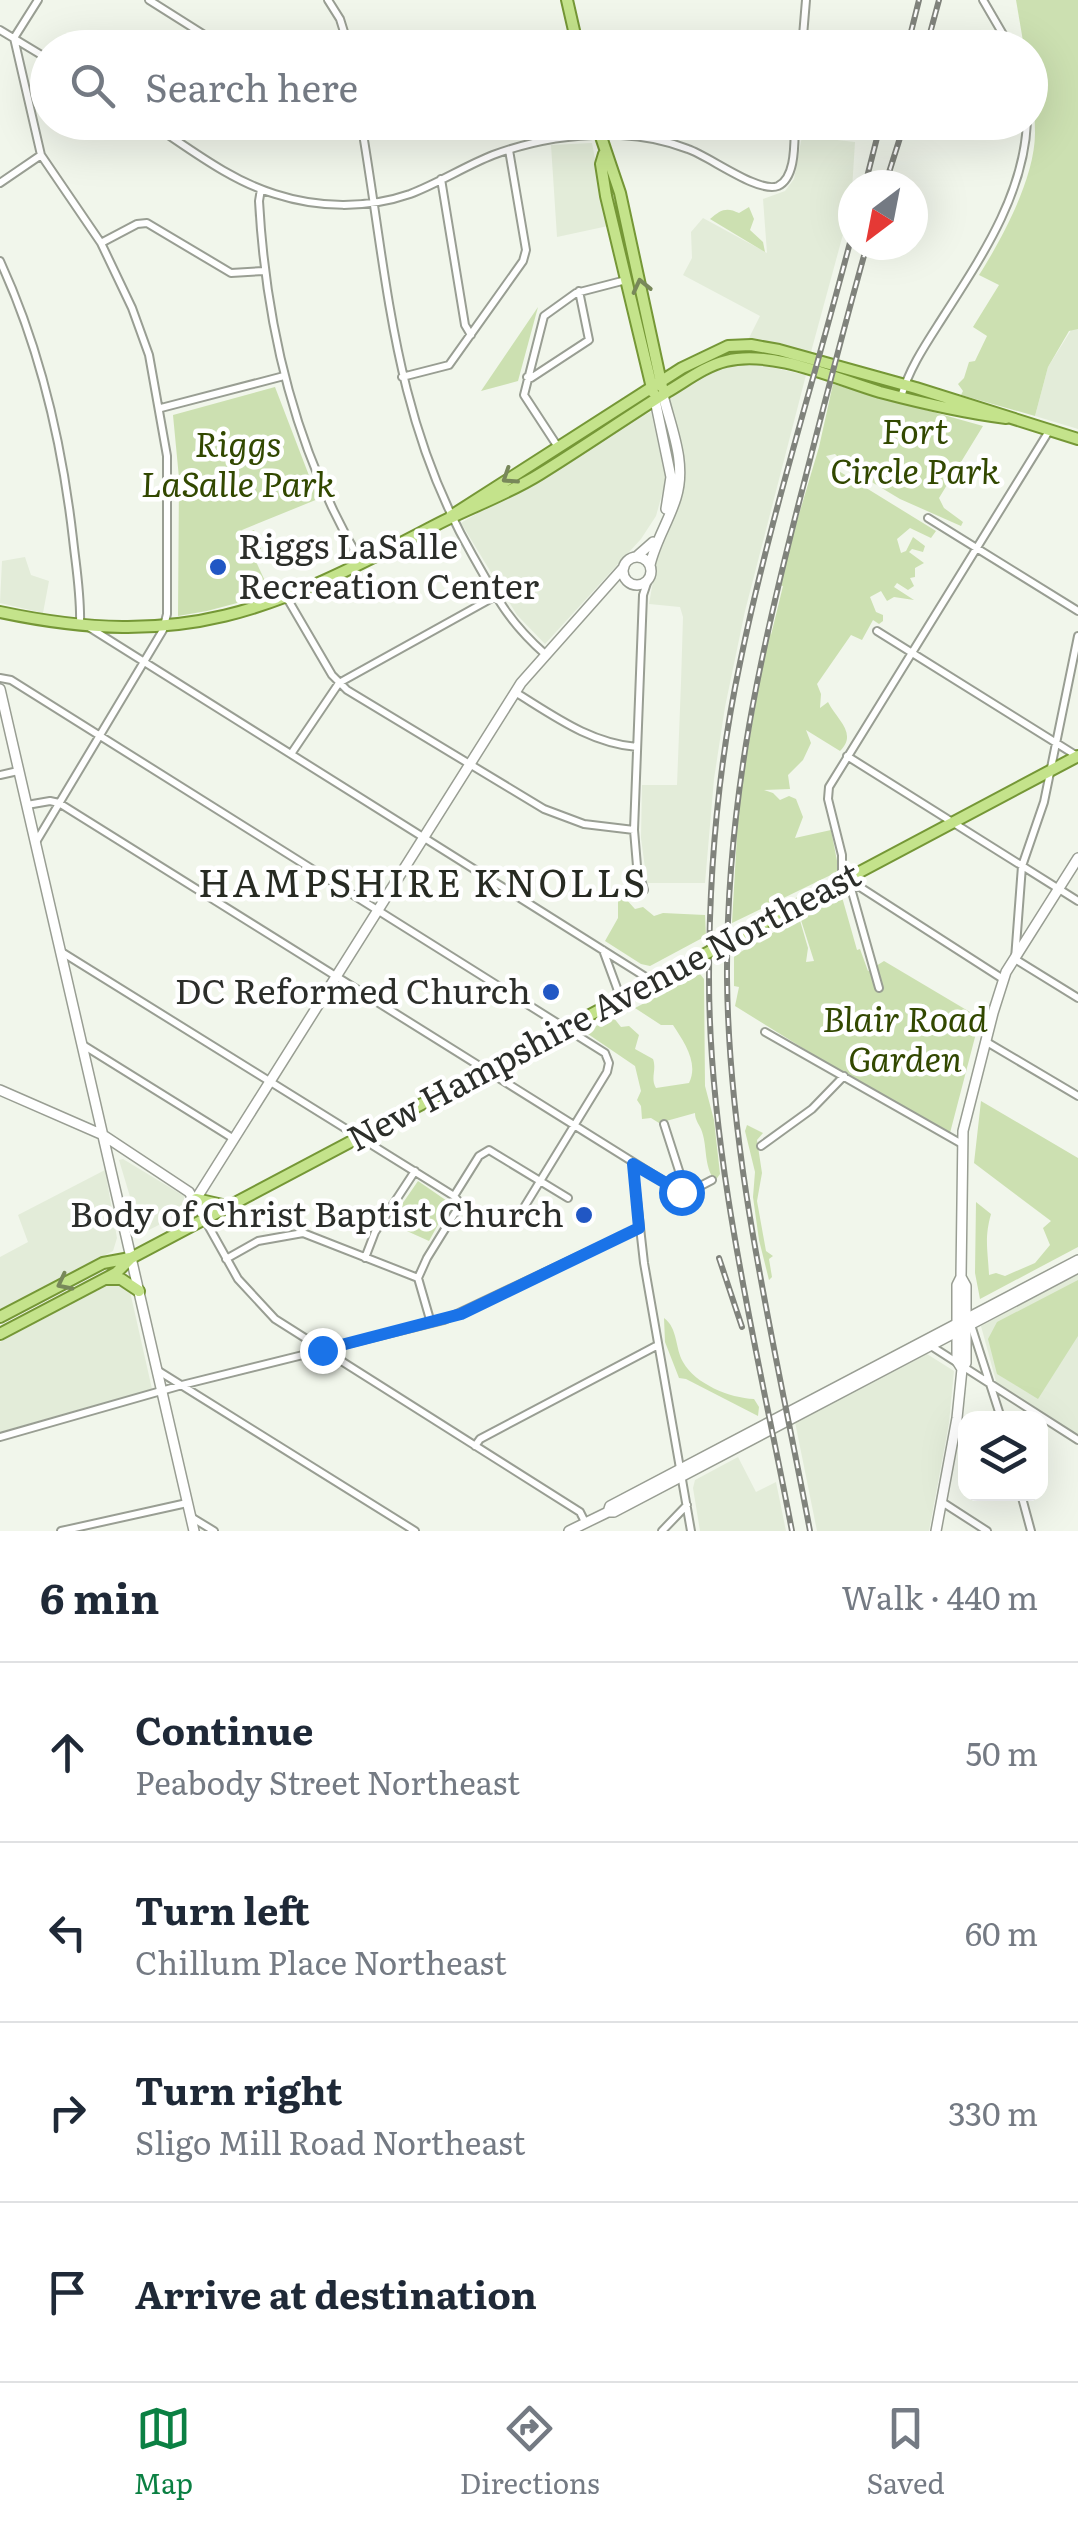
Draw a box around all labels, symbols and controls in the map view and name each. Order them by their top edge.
search box [30,30,1048,140]
text: Search here [145,57,358,114]
icon: search [65,58,120,113]
north arrow [838,170,928,260]
one-way arrow [632,278,653,295]
park label: Fort Circle Park [830,403,1000,495]
park label: Riggs LaSalle Park [141,416,335,508]
one-way arrow [502,464,520,483]
place label: Riggs LaSalle Recreation Center [238,518,539,610]
marker: Riggs LaSalle Recreation Center [207,556,229,578]
street label: New Hampshire Avenue Northeast [337,847,868,1162]
district label: HAMPSHIRE KNOLLS [198,852,648,909]
place label: DC Reformed Church [175,963,531,1015]
marker: DC Reformed Church [540,981,562,1003]
park label: Blair Road Garden [822,991,988,1083]
route start [659,1170,705,1216]
place label: Body of Christ Baptist Church [70,1186,564,1238]
marker: Body of Christ Baptist Church [573,1204,595,1226]
one-way arrow [56,1271,74,1290]
route end [300,1328,346,1374]
map controls [958,1411,1048,1501]
button: layers [958,1411,1048,1501]
text: 6 min [40,1565,159,1627]
text: Walk · 440 m [841,1572,1038,1620]
text: Continue [135,1700,313,1757]
icon: ahead [40,1725,95,1780]
text: 50 m [966,1728,1038,1776]
text: Peabody Street Northeast [135,1757,520,1805]
text: Turn left [135,1880,310,1937]
icon: left [40,1905,95,1960]
text: 60 m [965,1908,1038,1956]
text: Chillum Place Northeast [135,1937,507,1985]
text: Turn right [135,2060,342,2117]
icon: right [40,2085,95,2140]
text: 330 m [948,2088,1038,2136]
text: Sligo Mill Road Northeast [135,2117,525,2165]
text: Arrive at destination [135,2264,537,2321]
icon: arrive [40,2265,95,2320]
tab: Map [133,2401,193,2503]
tab: Directions [460,2401,600,2503]
tab: Saved [867,2401,945,2503]

